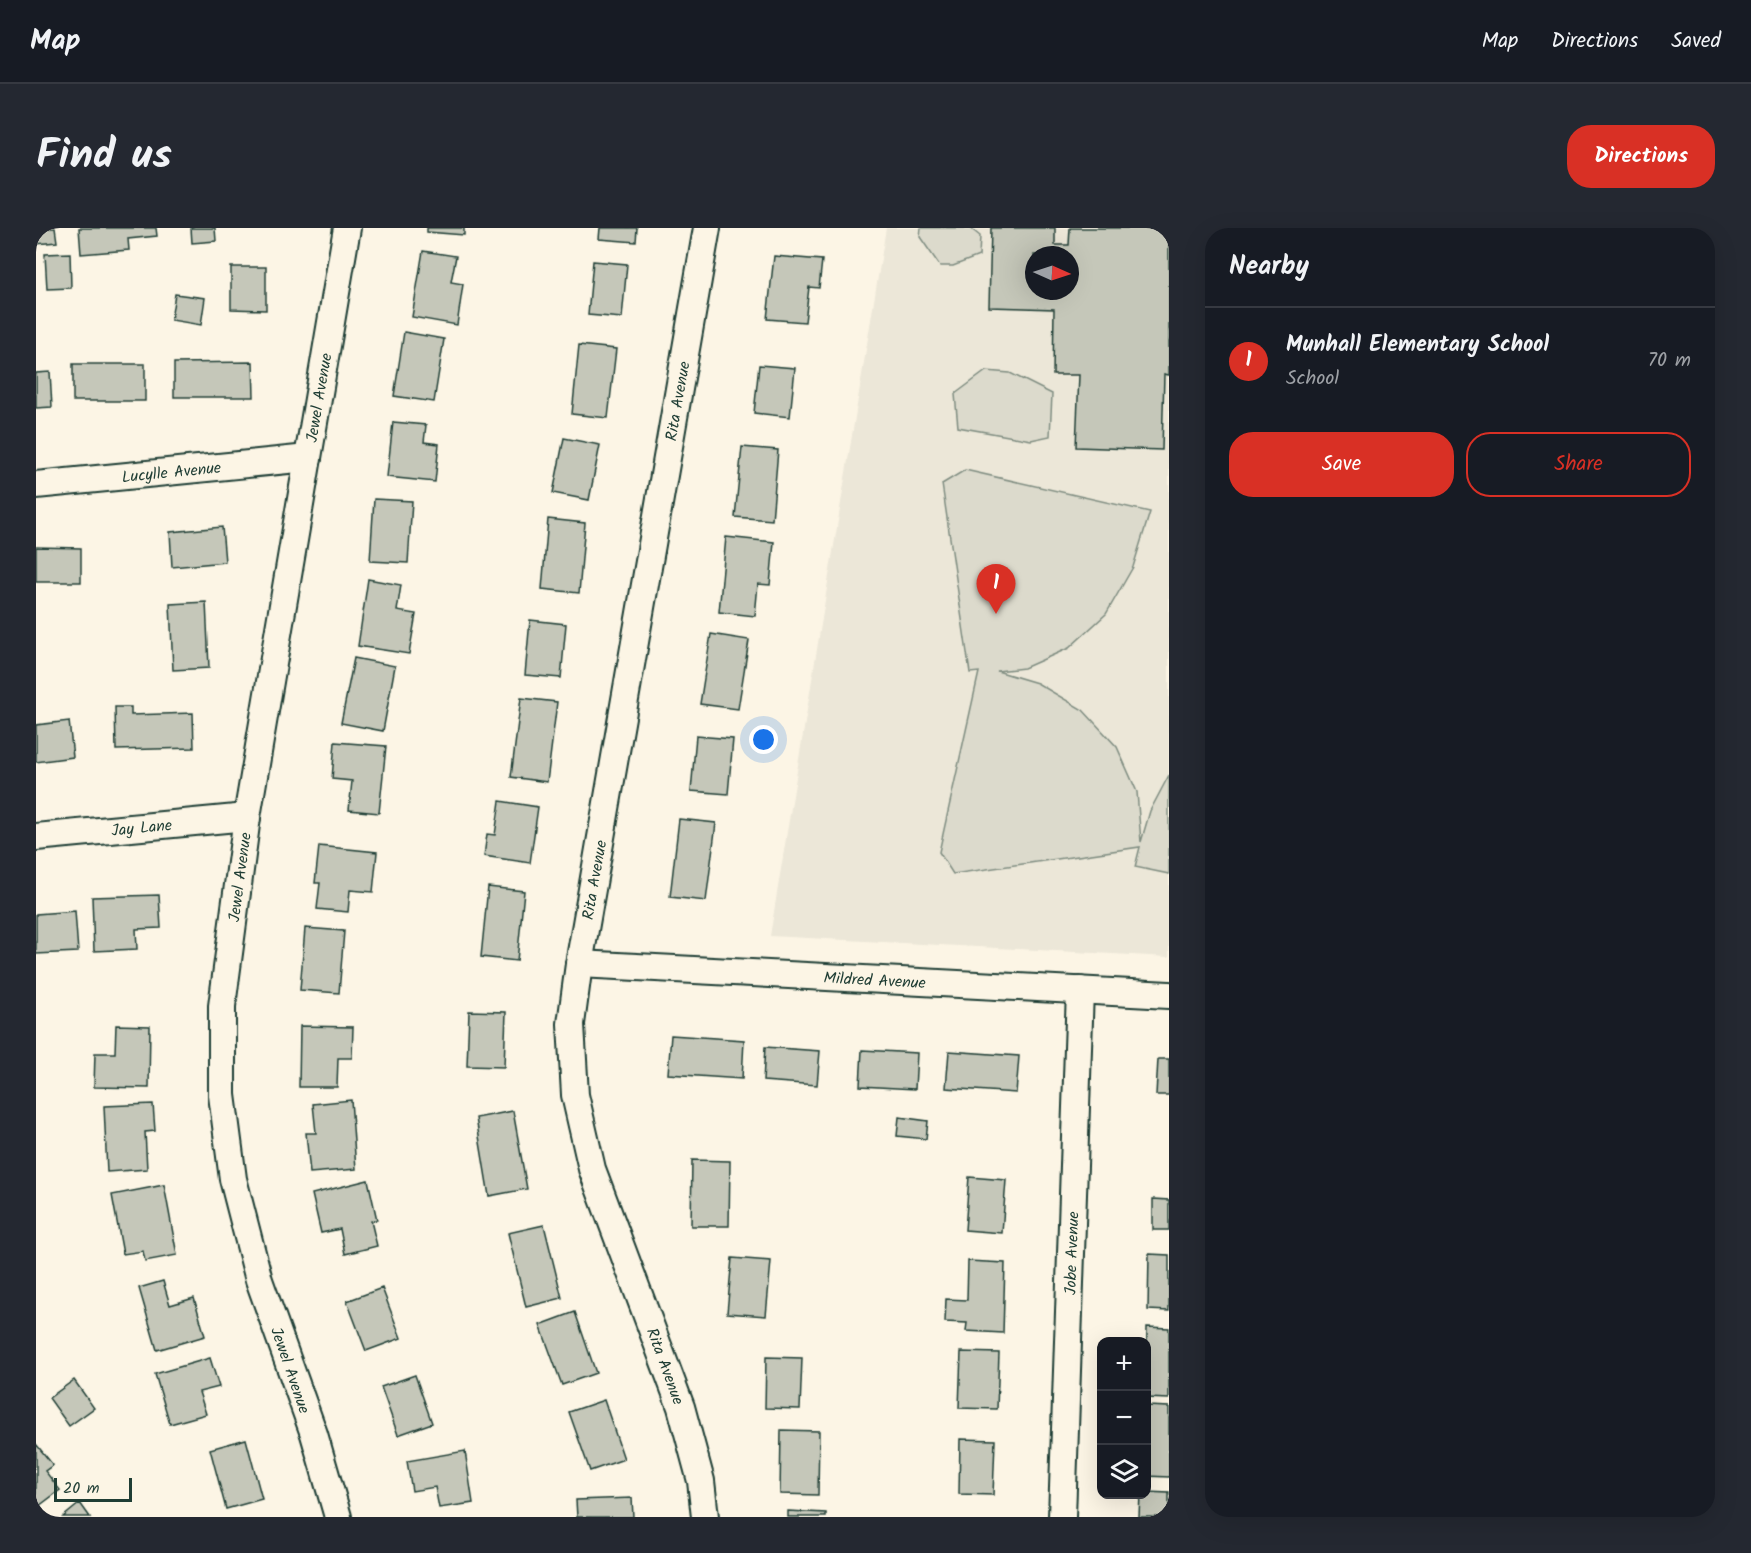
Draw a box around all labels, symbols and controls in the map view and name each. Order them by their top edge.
text: Map [30,19,81,64]
text: Map [1482,25,1518,58]
text: Directions [1551,25,1638,58]
text: Saved [1671,25,1721,58]
text: Find us [36,123,172,190]
button: Directions [1567,125,1715,188]
north arrow [1025,246,1079,300]
text: Nearby [1229,246,1309,288]
text: Munhall Elementary School [1286,328,1549,363]
text: 1 [1245,345,1252,377]
text: 70 m [1648,345,1691,377]
street label: Jewel Avenue [300,351,340,444]
street label: Rita Avenue [659,359,698,443]
text: School [1286,363,1339,395]
button: Save [1229,432,1454,497]
button: Share [1466,432,1691,497]
street label: Lucylle Avenue [121,456,222,490]
pin: 1 [976,564,1016,614]
your location [749,725,778,754]
street label: Jay Lane [110,813,173,844]
street label: Jewel Avenue [222,831,259,924]
street label: Rita Avenue [576,838,614,922]
street label: Mildred Avenue [823,966,926,996]
street label: Jobe Avenue [1059,1211,1086,1296]
street label: Jewel Avenue [263,1324,316,1417]
street label: Rita Avenue [639,1324,690,1409]
map controls [1097,1337,1151,1499]
button: + [1097,1337,1151,1391]
button: − [1097,1391,1151,1445]
button: layers [1097,1445,1151,1499]
scale bar [54,1475,132,1502]
text: 20 m [63,1476,99,1501]

